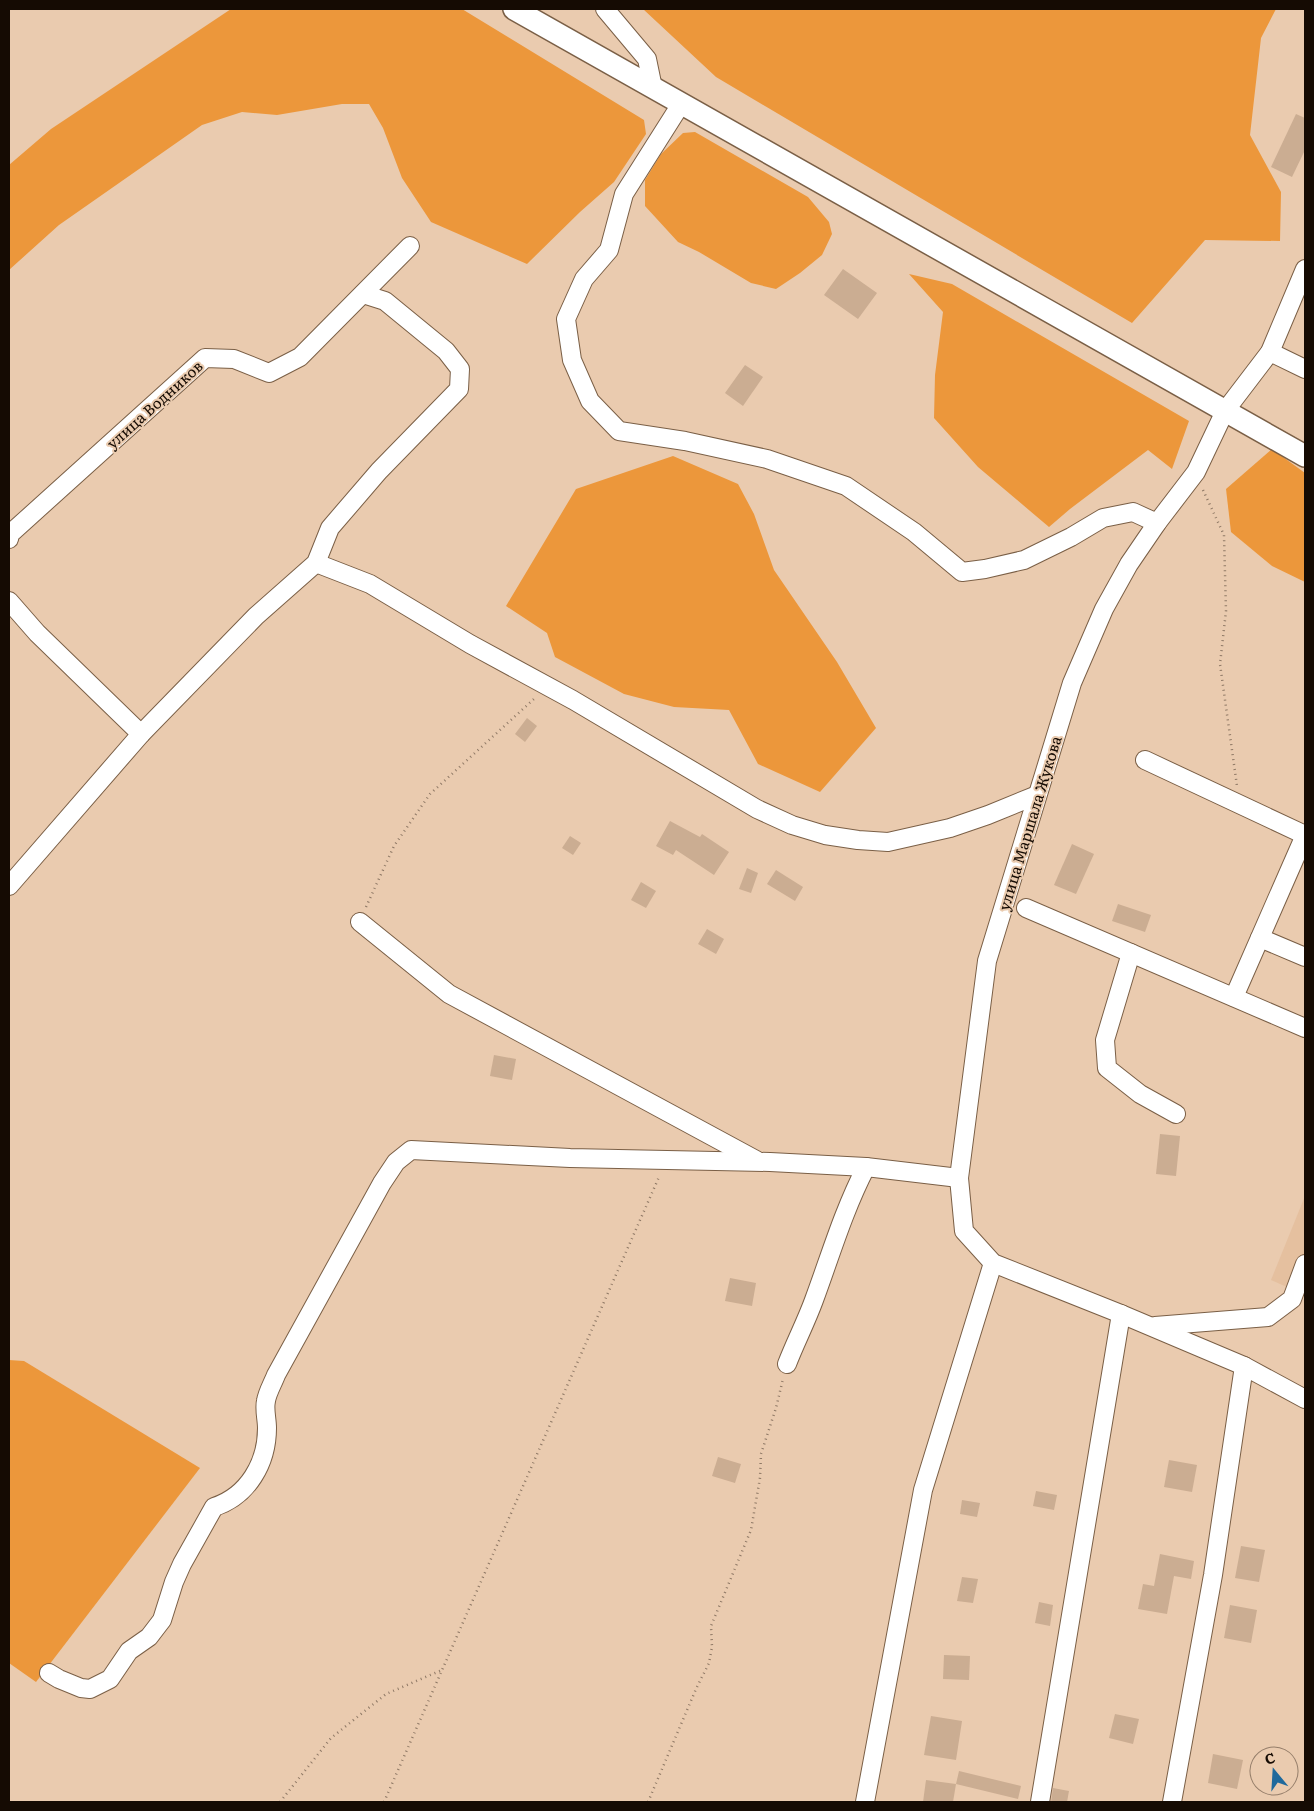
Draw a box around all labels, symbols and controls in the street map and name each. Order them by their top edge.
street label: улица Водников [101,354,207,454]
street label: улица Маршала Жукова [991,732,1067,913]
north arrow [1249,1746,1299,1796]
text: С [1262,1747,1278,1769]

